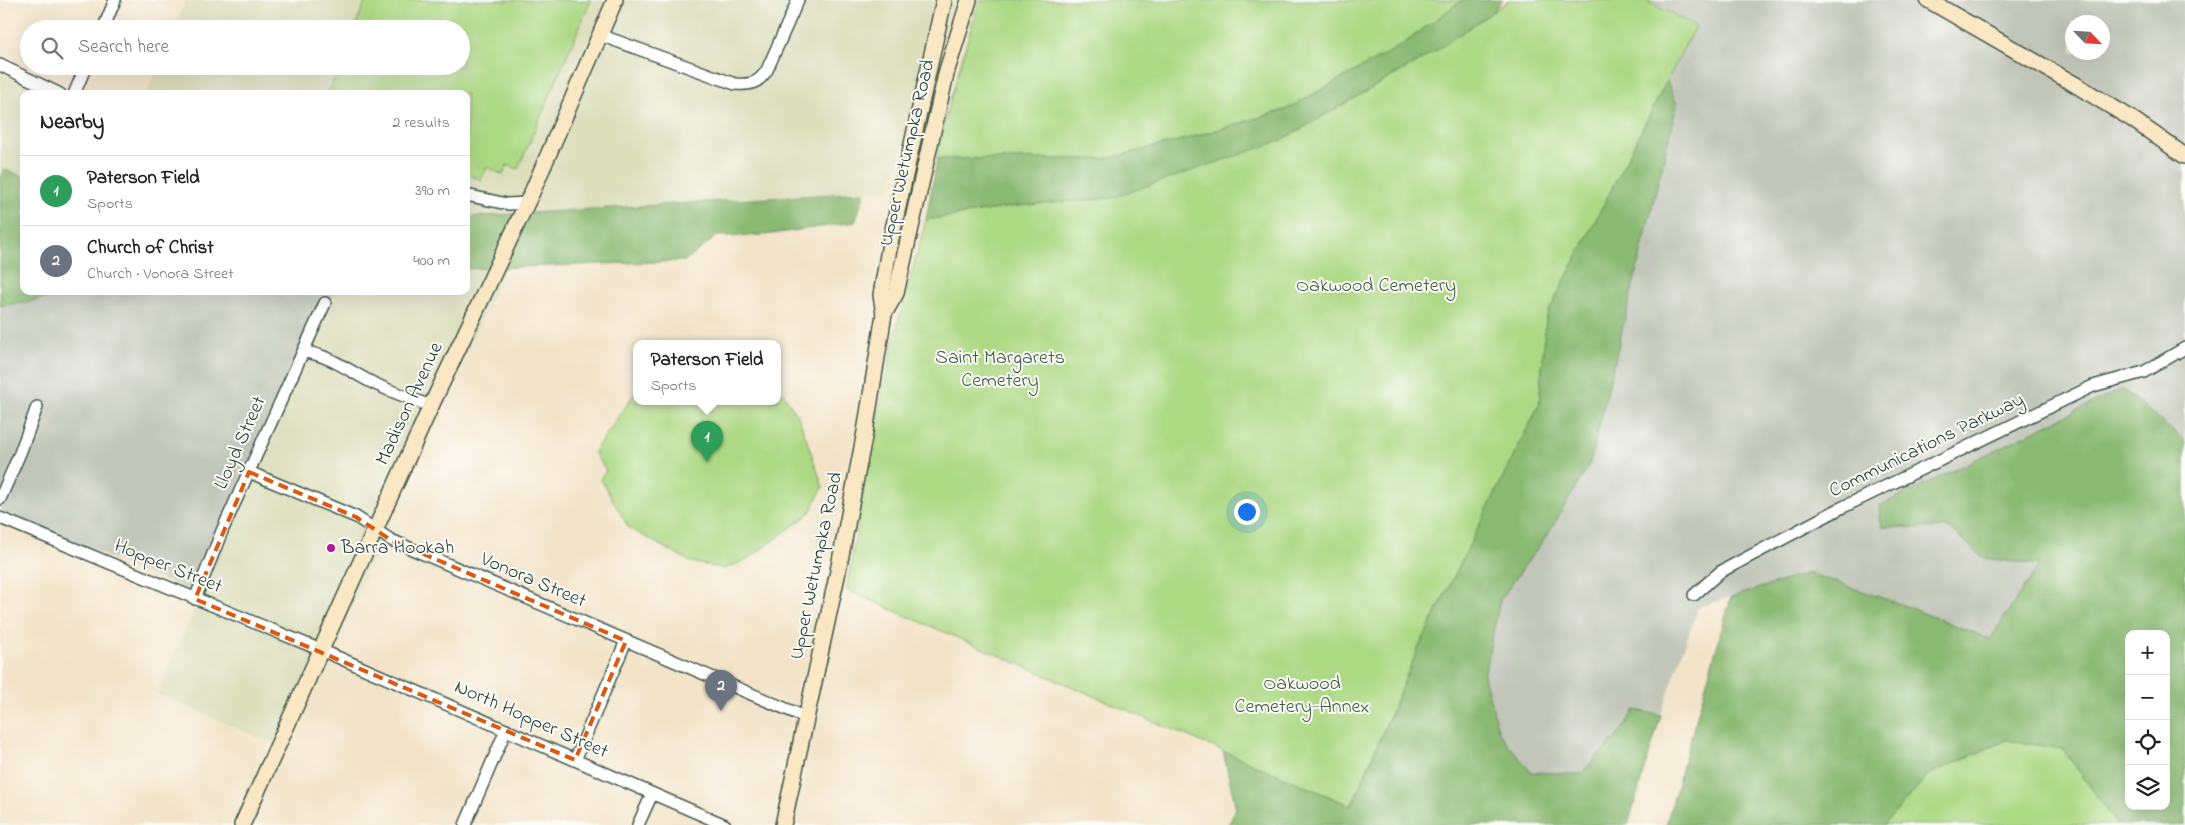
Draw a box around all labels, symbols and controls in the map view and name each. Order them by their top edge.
north arrow [2065,15,2110,60]
search box [20,20,470,75]
icon: search [38,34,66,62]
text: Search here [78,34,169,61]
street label: Upper Wetumpka Road [872,57,944,249]
text: Nearby [40,108,104,138]
text: 2 results [392,111,450,135]
text: Paterson Field [87,165,200,192]
text: 1 [53,179,59,203]
text: 390 m [415,179,450,203]
text: Sports [87,192,133,216]
text: Church of Christ [87,235,214,262]
text: 2 [52,249,60,273]
text: 400 m [413,249,450,273]
text: Church · Vonora Street [87,262,234,286]
park label: Oakwood Cemetery [1296,272,1456,301]
street label: Madison Avenue [369,338,451,470]
popup [633,340,781,405]
park label: Saint Margarets Cemetery [935,344,1065,396]
text: Paterson Field [651,347,763,374]
text: Sports [651,374,696,398]
street label: Communications Parkway [1825,386,2029,506]
street label: Lloyd Street [208,391,275,494]
pin: 1 [691,421,723,462]
street label: Upper Wetumpka Road [783,470,851,662]
your location [1234,499,1260,525]
street label: Hopper Street [110,532,227,602]
place label: Barra Hookah [340,534,454,563]
marker: Barra Hookah [325,542,337,554]
street label: Vonora Street [475,545,591,616]
map controls [2125,630,2170,810]
button: + [2125,630,2170,675]
pin: 2 [705,670,737,711]
park label: Oakwood Cemetery-Annex [1235,670,1369,722]
street label: North Hopper Street [449,673,613,767]
button: − [2125,675,2170,720]
button: locate [2125,720,2170,765]
button: layers [2125,765,2170,810]

